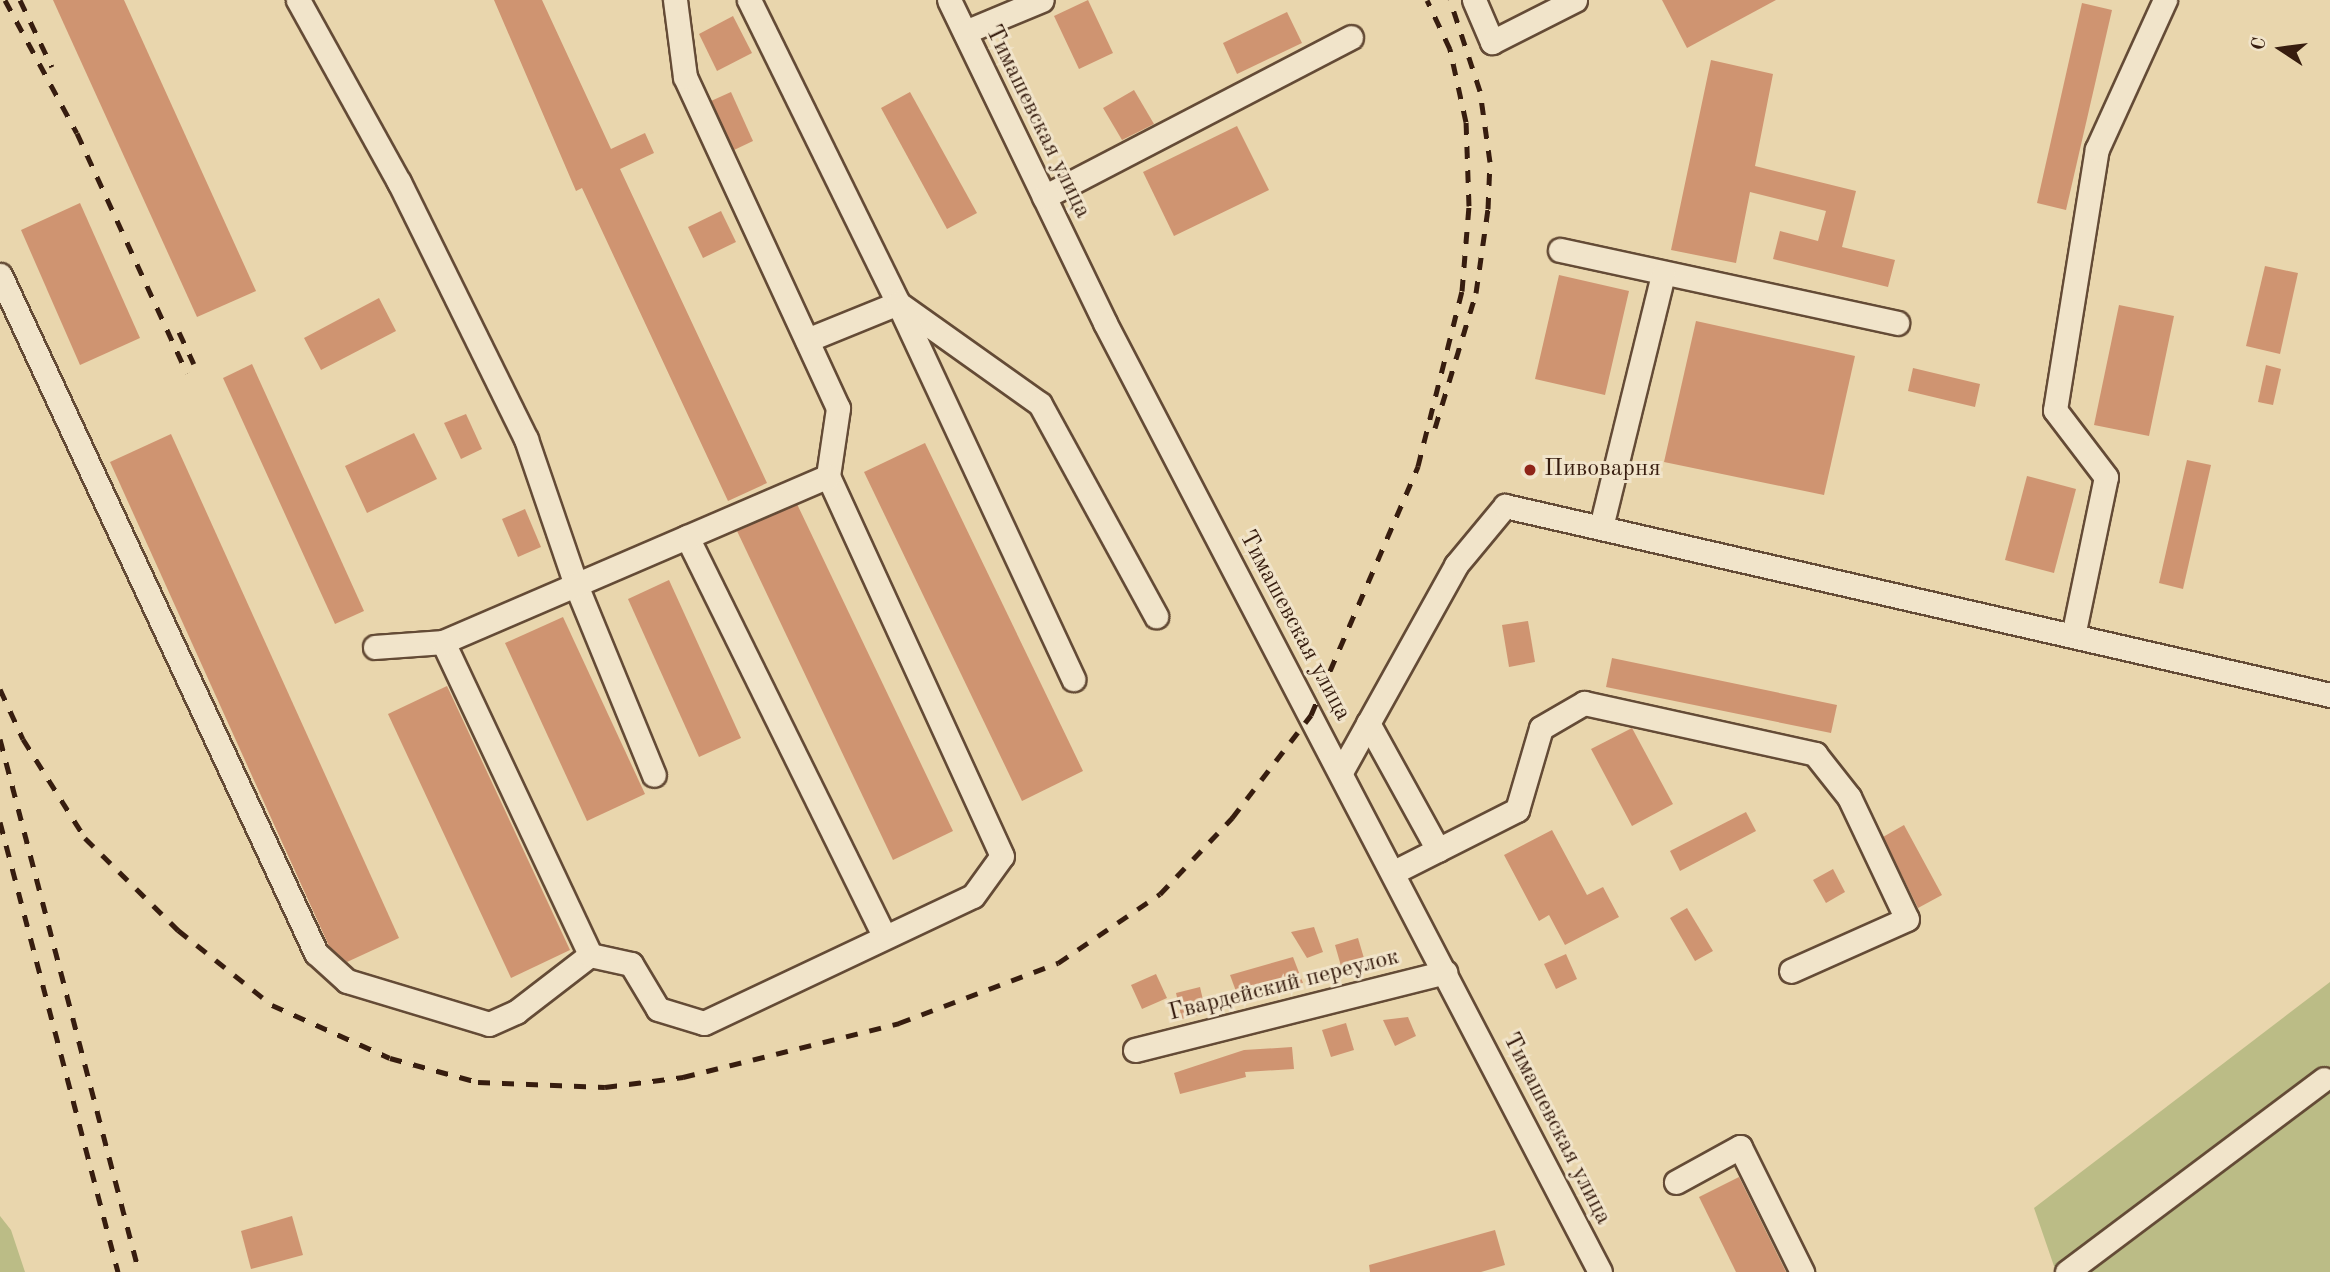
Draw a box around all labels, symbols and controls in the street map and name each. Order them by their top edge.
north arrow [2246,14,2316,84]
street label: Тимашевская улица [978,21,1096,223]
text: С [2249,36,2271,52]
place label: Пивоварня [1544,456,1661,484]
marker: Пивоварня [1522,462,1538,478]
street label: Тимашевская улица [1232,526,1356,726]
street label: Гвардейский переулок [1166,943,1402,1029]
street label: Тимашевская улица [1495,1028,1617,1230]

